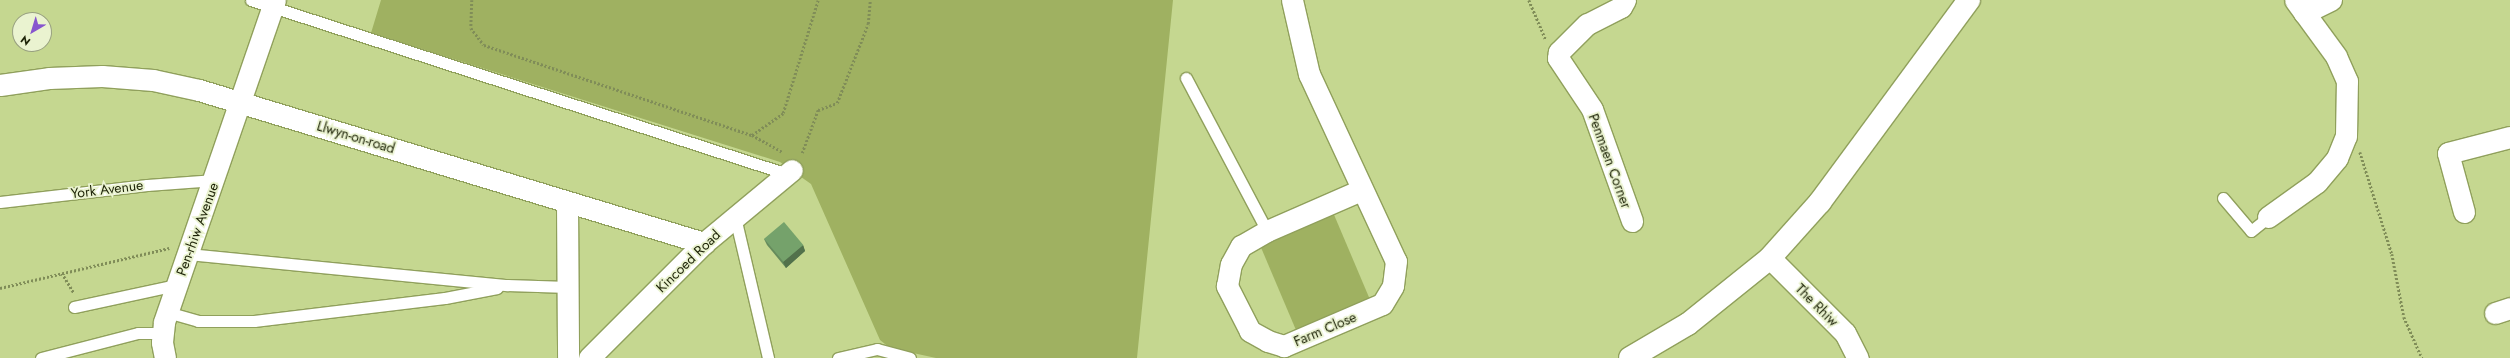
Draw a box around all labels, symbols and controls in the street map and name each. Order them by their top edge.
north arrow [12,12,52,52]
text: N [17,32,34,50]
street label: Penmaen Corner [1585,111,1635,211]
street label: Llwyn-on-road [315,117,397,157]
street label: York Avenue [70,176,144,202]
street label: Pen-rhiw Avenue [172,180,222,278]
street label: Kincoed Road [652,226,724,296]
street label: The Rhiw [1792,280,1842,330]
street label: Farm Close [1291,308,1359,350]

